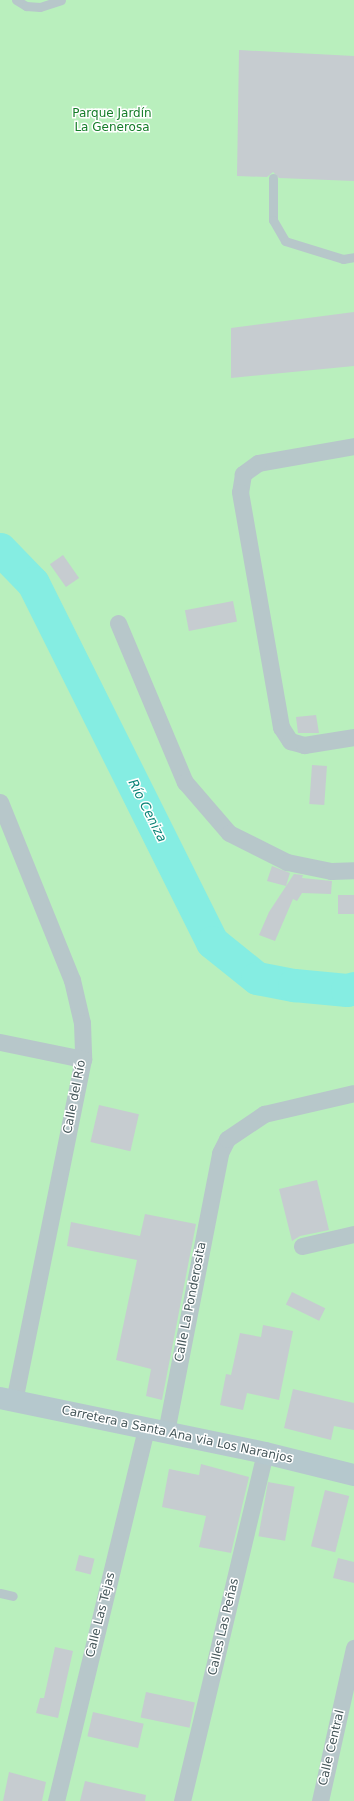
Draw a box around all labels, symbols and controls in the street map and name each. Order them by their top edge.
park label: Parque Jardín La Generosa [72,107,152,135]
water label: Río Ceniza [125,777,169,845]
street label: Calle del Río [61,1059,89,1135]
street label: Calle La Ponderosita [172,1241,210,1363]
street label: Carretera a Santa Ana via Los Naranjos [60,1403,294,1467]
street label: Calle Las Tejas [83,1571,119,1659]
street label: Calles Las Peñas [206,1577,242,1677]
street label: Calle Central [316,1709,348,1787]

